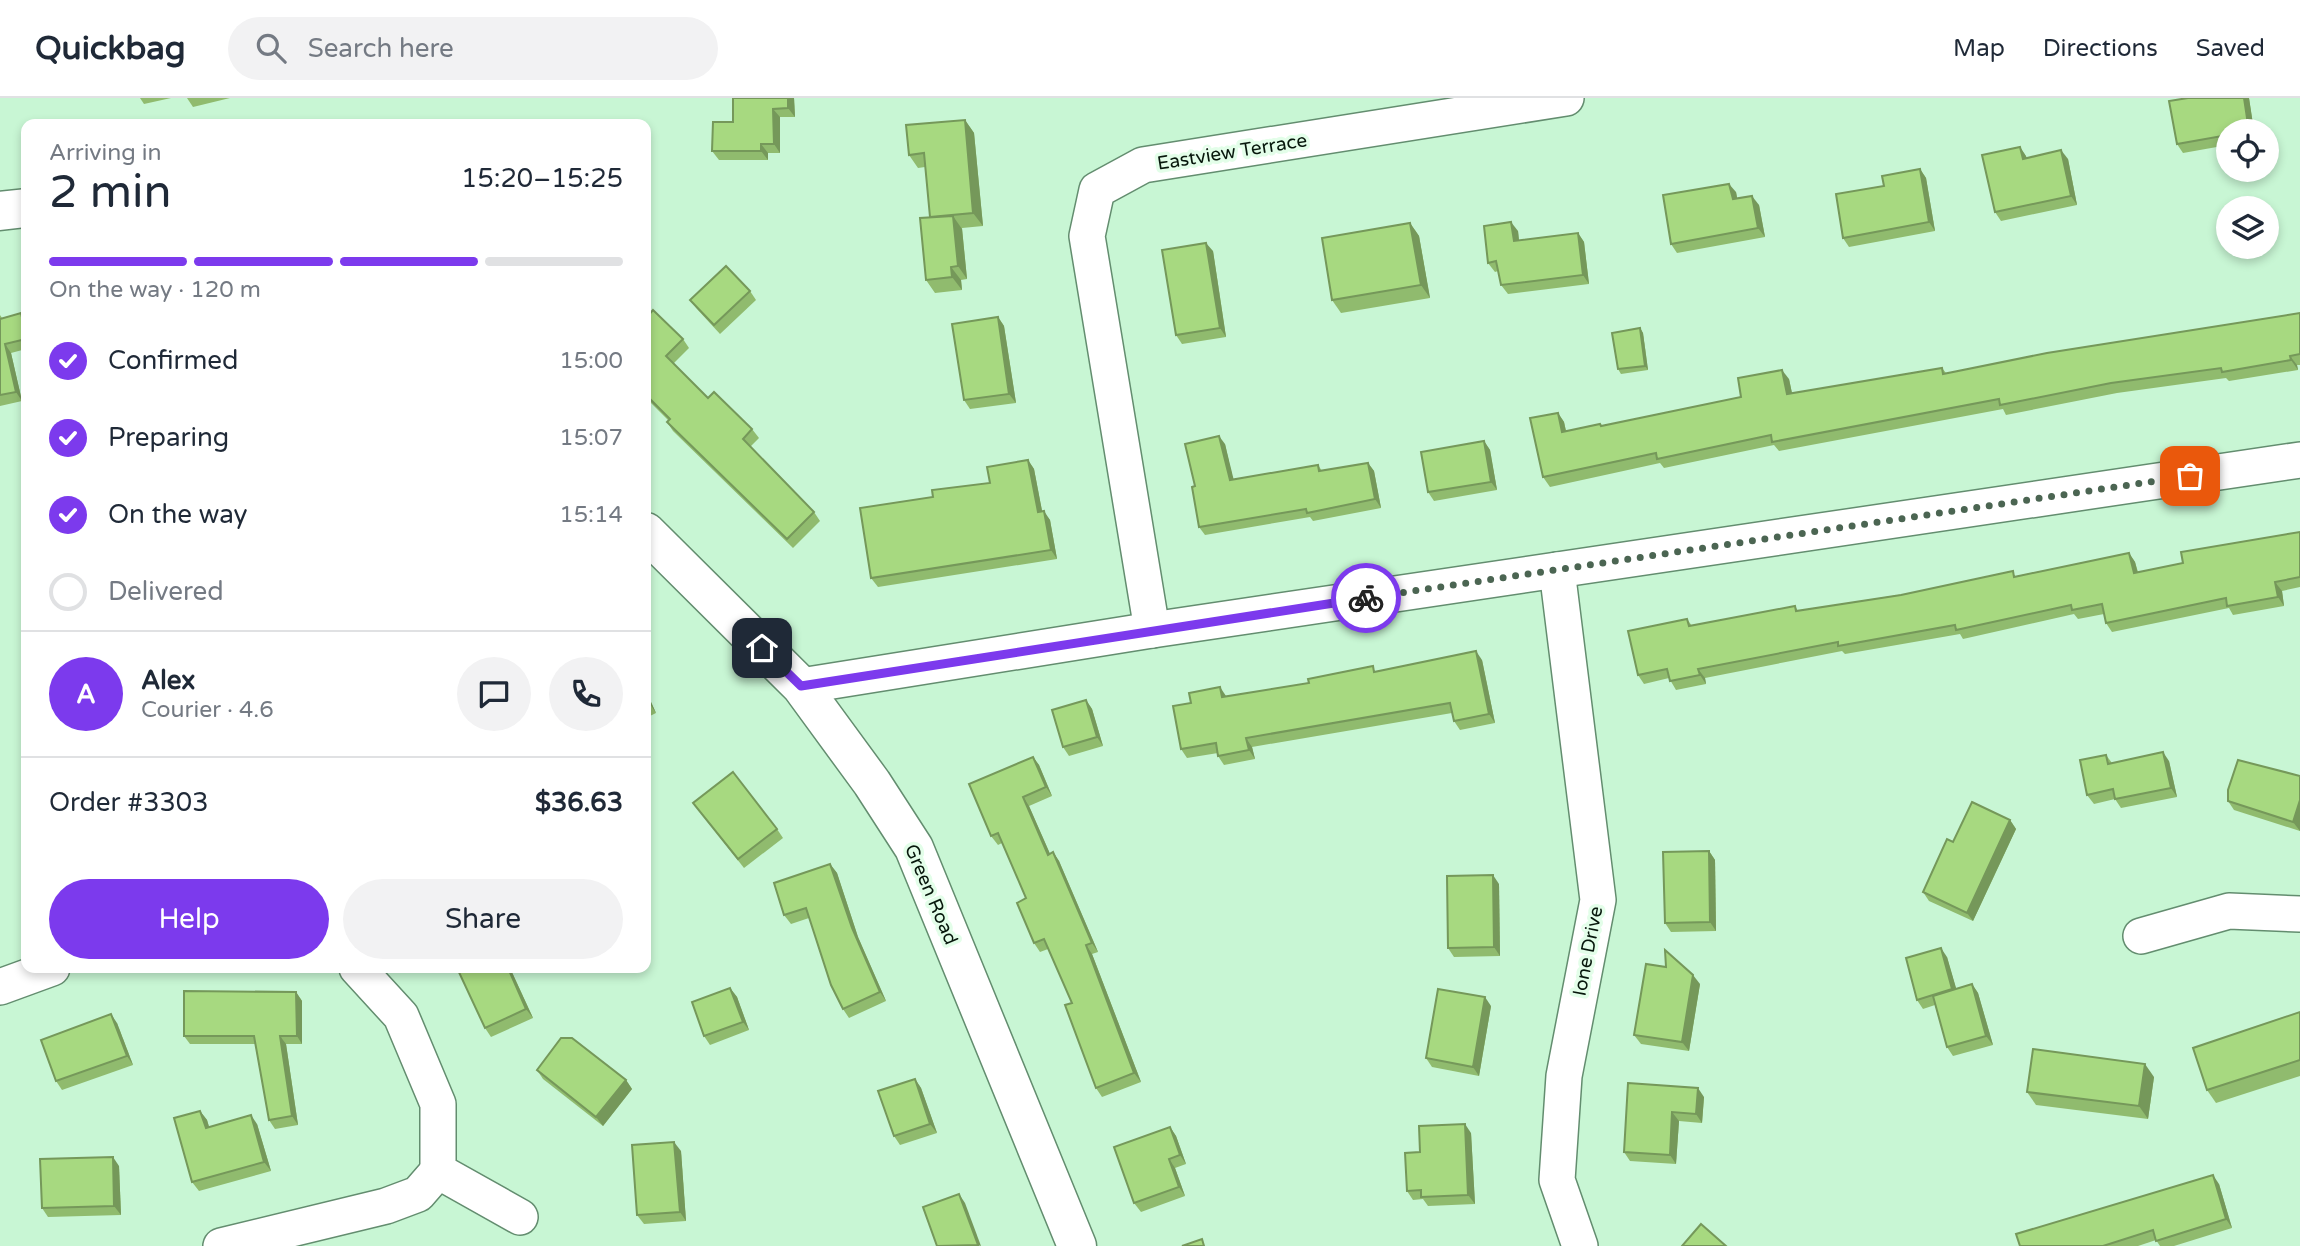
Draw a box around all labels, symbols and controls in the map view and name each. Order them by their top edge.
search box [228,17,718,80]
text: Quickbag [35,29,186,68]
icon: search [252,29,290,67]
text: Search here [308,33,454,64]
text: Map [1953,34,2005,63]
text: Directions [2043,34,2158,63]
text: Saved [2196,34,2265,63]
map controls [2216,119,2279,259]
button: locate [2216,119,2279,182]
street label: Eastview Terrace [1156,129,1309,175]
text: Arriving in [49,139,162,167]
text: 15:20–15:25 [461,163,623,194]
text: 2 min [49,165,172,220]
button: layers [2216,196,2279,259]
text: On the way · 120 m [49,276,261,304]
icon: check [49,342,87,380]
text: Confirmed [108,345,238,376]
text: 15:00 [559,347,623,375]
icon: check [49,419,87,457]
text: Preparing [108,422,229,453]
text: 15:07 [559,424,623,452]
pin [2160,446,2220,506]
icon: bag [2171,457,2209,495]
icon: check [49,496,87,534]
text: On the way [108,499,248,530]
text: 15:14 [559,501,623,529]
courier [1331,563,1401,633]
text: Delivered [108,576,224,607]
icon: bike [1347,579,1385,617]
pin [732,618,792,678]
icon: home [743,629,781,667]
button: chat [457,657,531,731]
button: phone [549,657,623,731]
text: Alex [141,665,195,696]
text: A [76,679,96,710]
text: Courier · 4.6 [141,696,274,724]
text: Order #3303 [49,787,209,818]
text: $36.63 [535,787,623,818]
street label: Green Road [900,841,962,948]
button: Help [49,879,329,959]
button: Share [343,879,623,959]
street label: Ione Drive [1569,905,1607,998]

